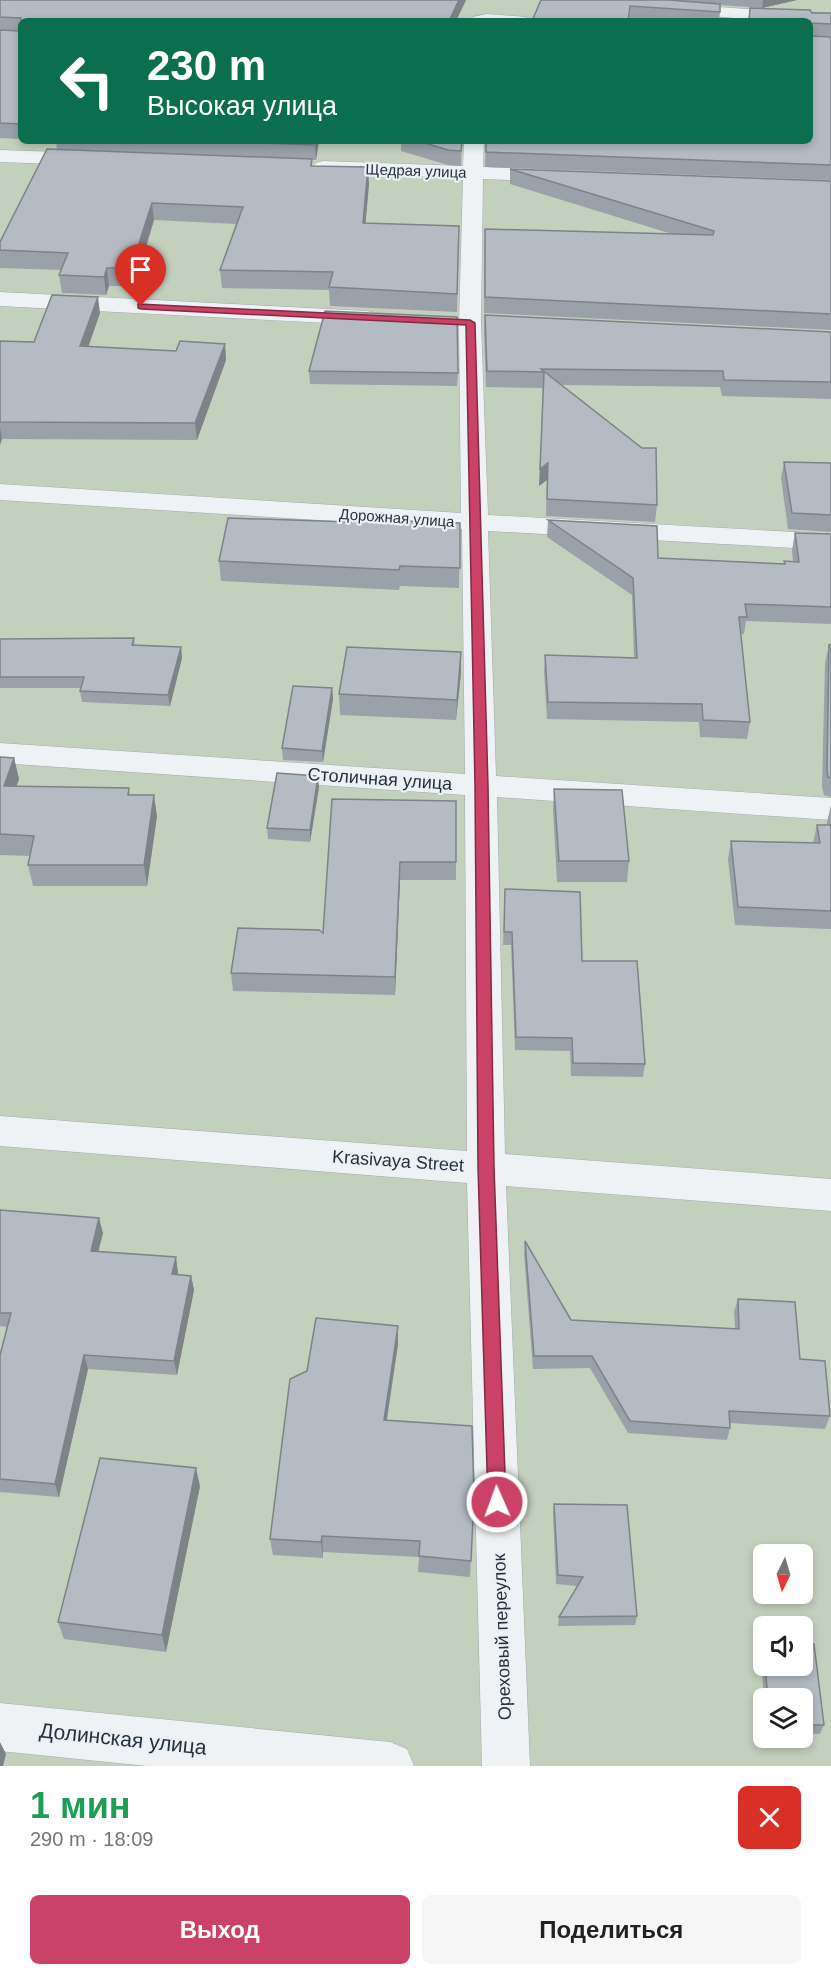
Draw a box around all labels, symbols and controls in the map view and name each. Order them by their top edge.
icon: left [48,42,126,120]
text: 230 m [147,42,266,89]
text: Высокая улица [147,91,337,121]
street label: Щедрая улица [365,160,467,181]
pin [115,244,166,306]
icon: arrive [124,253,157,286]
street label: Дорожная улица [339,505,456,530]
street label: Столичная улица [307,764,454,794]
street label: Krasivaya Street [331,1146,465,1176]
position arrow [465,1470,529,1534]
north arrow [753,1544,813,1604]
map controls [753,1544,813,1748]
street label: Ореховый переулок [489,1553,515,1721]
button: sound [753,1616,813,1676]
button: layers [753,1688,813,1748]
street label: Долинская улица [38,1718,208,1759]
text: 1 мин [30,1785,131,1826]
button: close [738,1786,801,1849]
text: 290 m · 18:09 [30,1828,153,1850]
button: Выход [30,1895,410,1964]
button: Поделиться [422,1895,801,1964]

